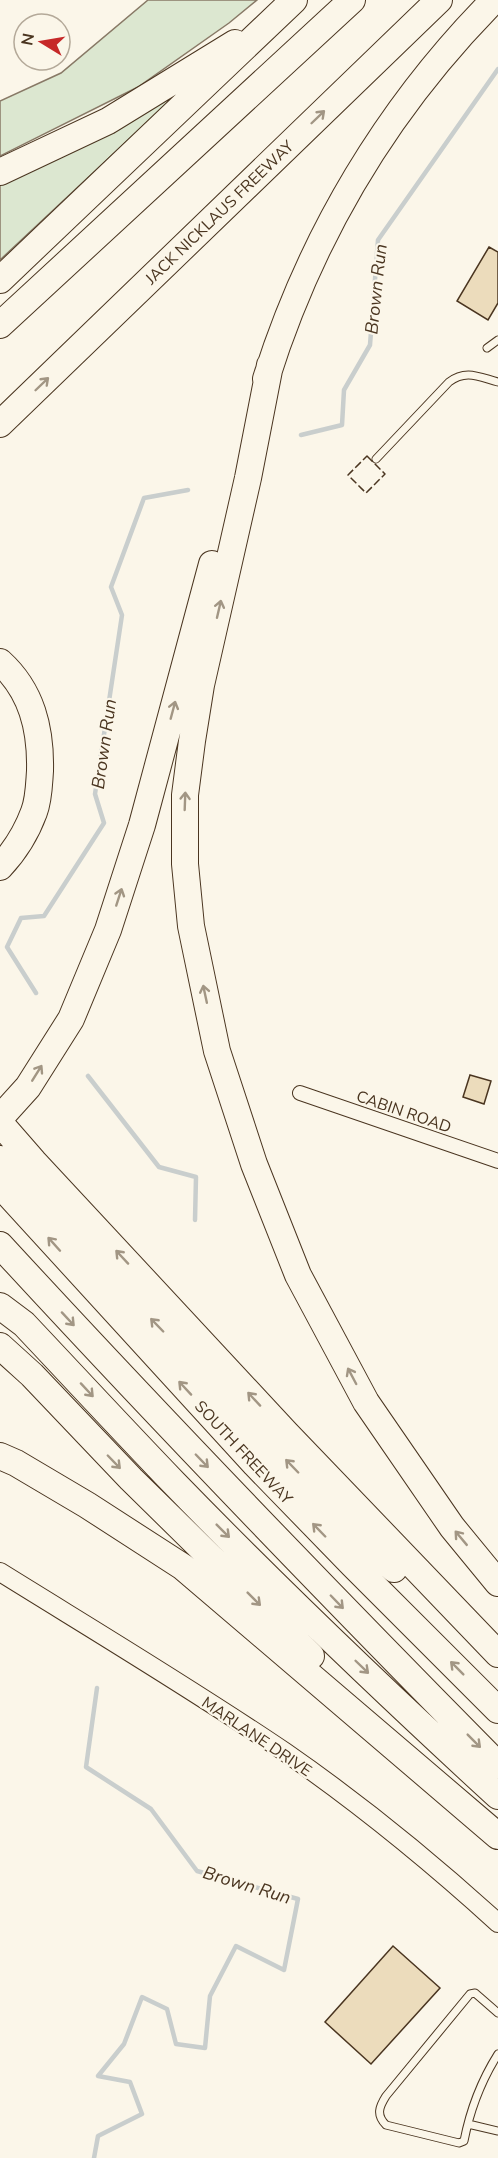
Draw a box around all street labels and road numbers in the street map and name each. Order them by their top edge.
street label: JACK NICKLAUS FREEWAY [140,135,299,290]
street label: CABIN ROAD [353,1085,454,1139]
street label: SOUTH FREEWAY [189,1396,298,1510]
street label: MARLANE DRIVE [197,1692,316,1782]

